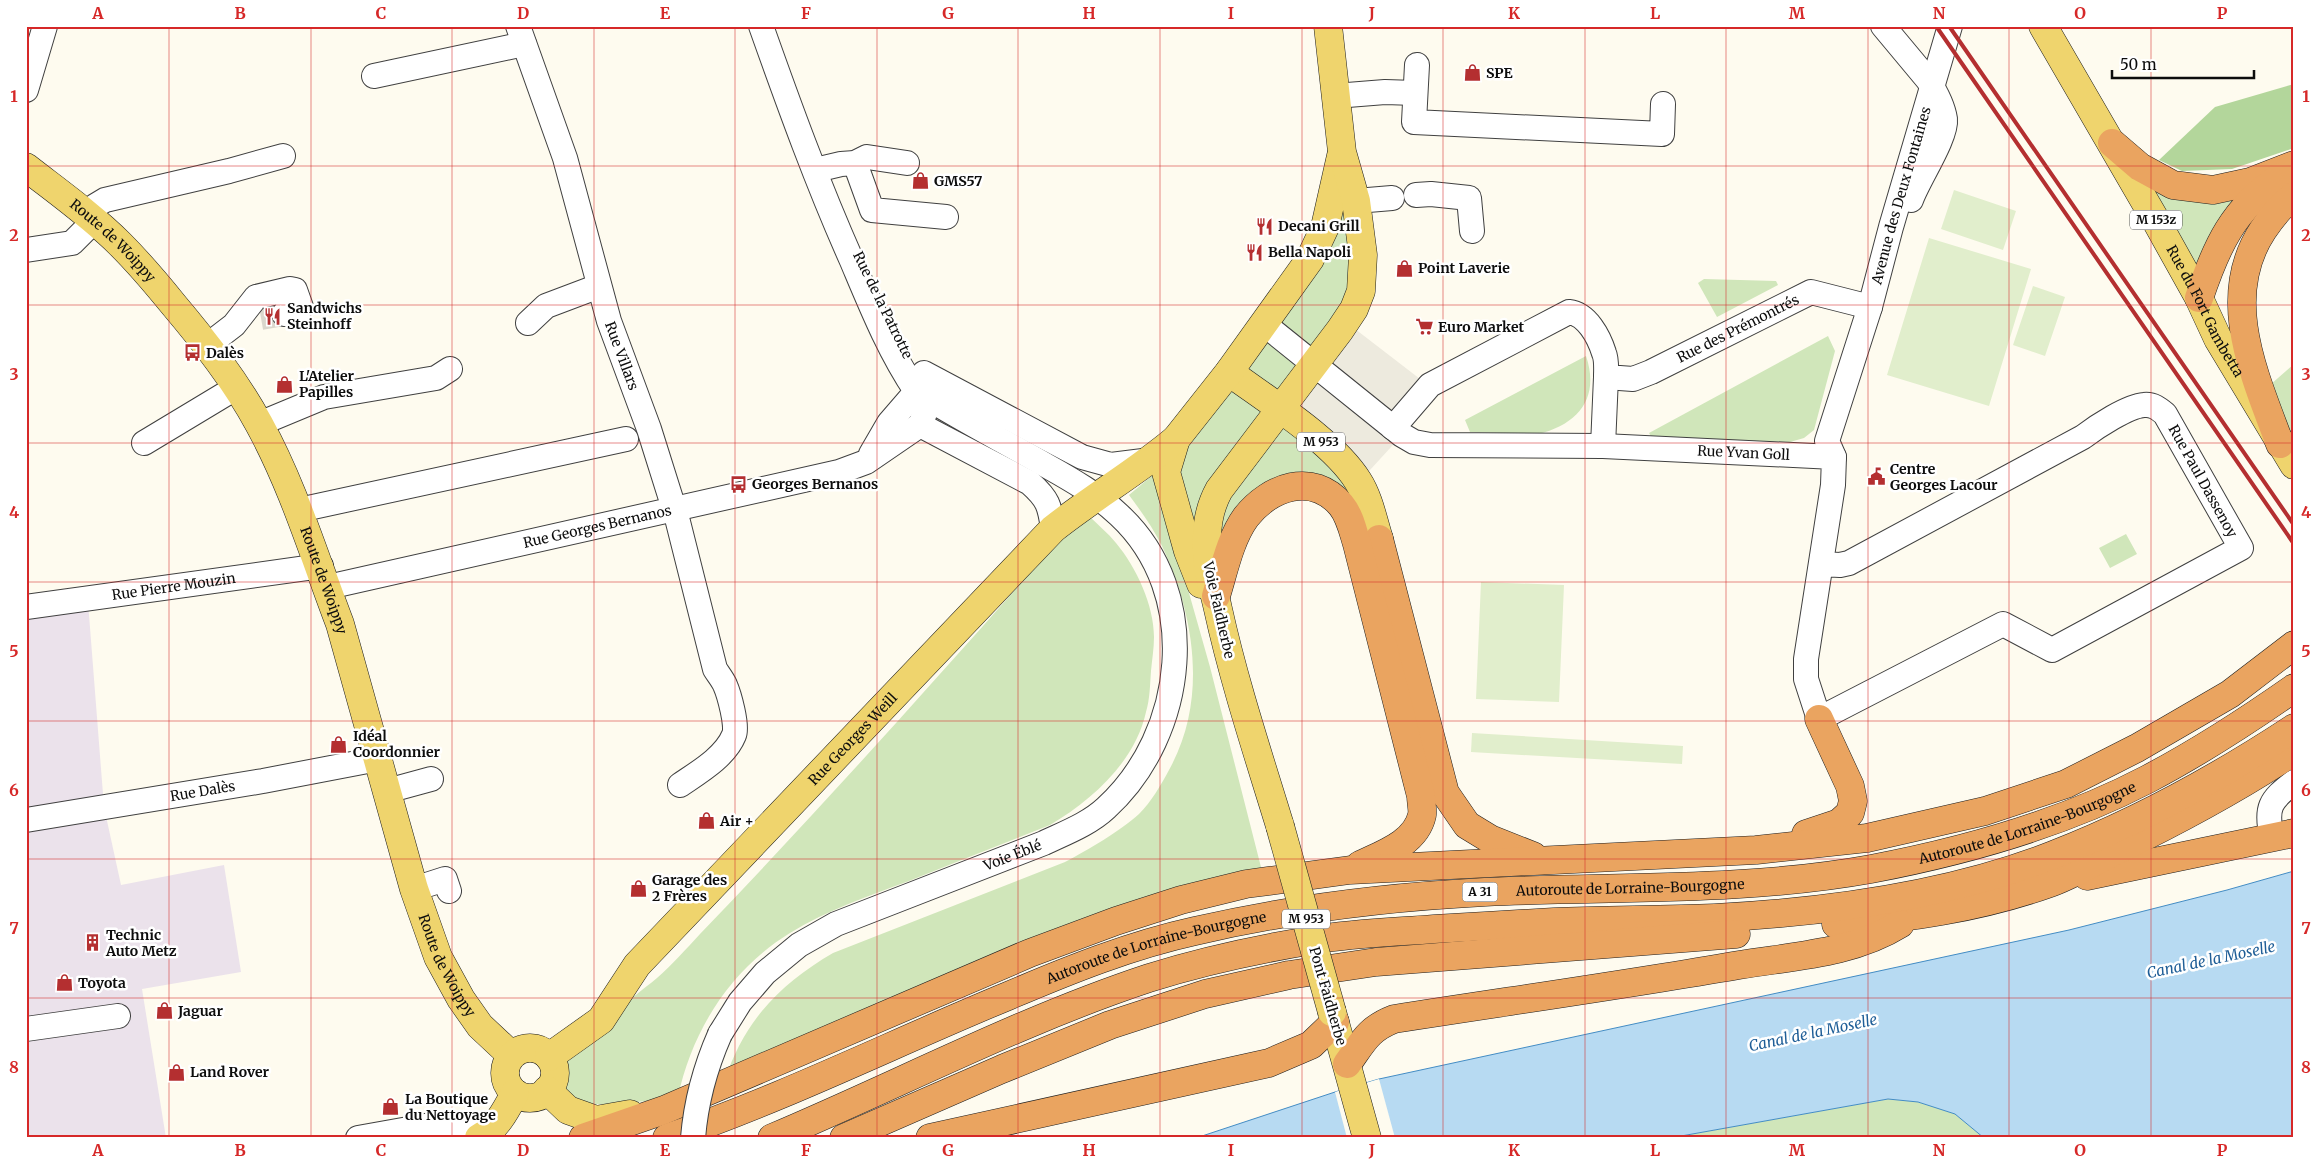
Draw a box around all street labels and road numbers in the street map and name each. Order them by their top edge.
street label: Avenue des Deux Fontaines [1867,104,1935,287]
street label: Route de Woippy [66,195,160,286]
road number: M 153z [2130,210,2182,230]
street label: Rue du Fort Gambetta [2162,242,2248,381]
street label: Rue de la Patrotte [849,248,917,362]
street label: Rue des Prémontrés [1674,290,1802,367]
street label: Rue Villars [601,319,643,393]
street label: Rue Paul Dassenoy [2165,422,2242,541]
road number: M 953 [1297,432,1345,452]
street label: Rue Yvan Goll [1697,441,1791,464]
street label: Rue Georges Bernanos [521,501,673,552]
street label: Route de Woippy [296,524,352,637]
street label: Voie Faidherbe [1199,559,1239,660]
street label: Rue Pierre Mouzin [111,569,237,604]
street label: Rue Georges Weill [804,688,901,789]
street label: Rue Dalès [169,777,237,805]
street label: Autoroute de Lorraine-Bourgogne [1916,778,2139,868]
street label: Voie Éblé [980,836,1044,875]
street label: Autoroute de Lorraine-Bourgogne [1515,875,1745,900]
road number: A 31 [1462,882,1498,902]
street label: Autoroute de Lorraine-Bourgogne [1043,908,1268,988]
road number: M 953 [1282,910,1330,929]
street label: Route de Woippy [415,911,480,1021]
street label: Pont Faidherbe [1305,945,1351,1047]

